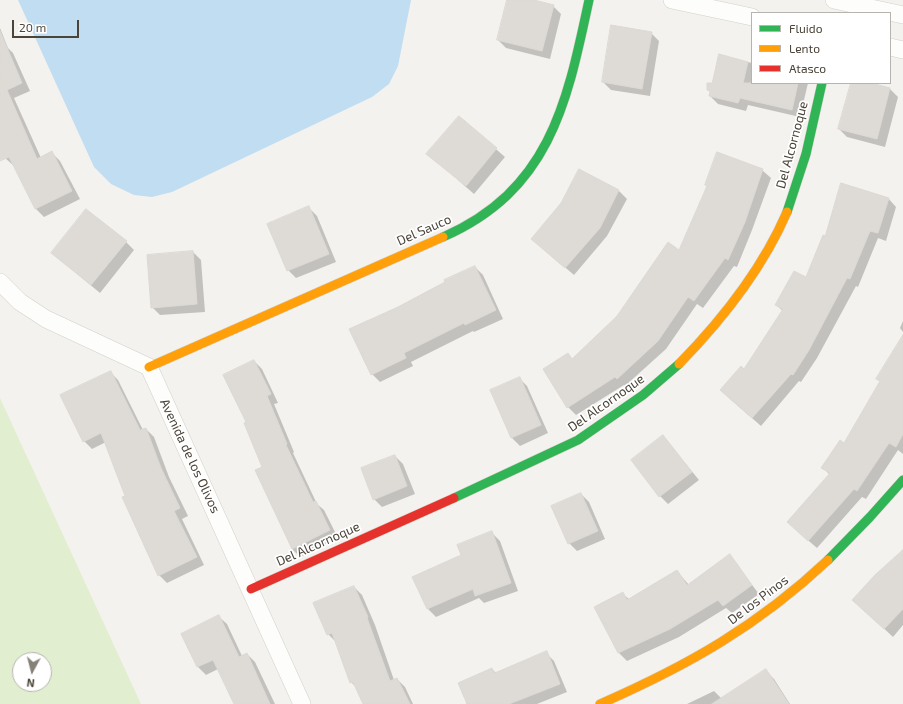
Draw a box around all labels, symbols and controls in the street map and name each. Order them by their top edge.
scale bar [14,12,81,38]
legend [751,12,891,84]
text: 20 m [19,20,46,34]
text: Fluido [789,21,823,35]
text: Lento [789,41,820,55]
text: Atasco [789,61,826,75]
street label: Del Alcornoque [773,100,811,190]
street label: Del Sauco [394,211,454,249]
street label: Del Alcornoque [565,371,647,435]
street label: Avenida de los Olivos [157,396,223,516]
street label: Del Alcornoque [274,519,362,569]
street label: De los Pinos [725,572,791,628]
north arrow [12,652,52,692]
text: N [26,676,35,690]

